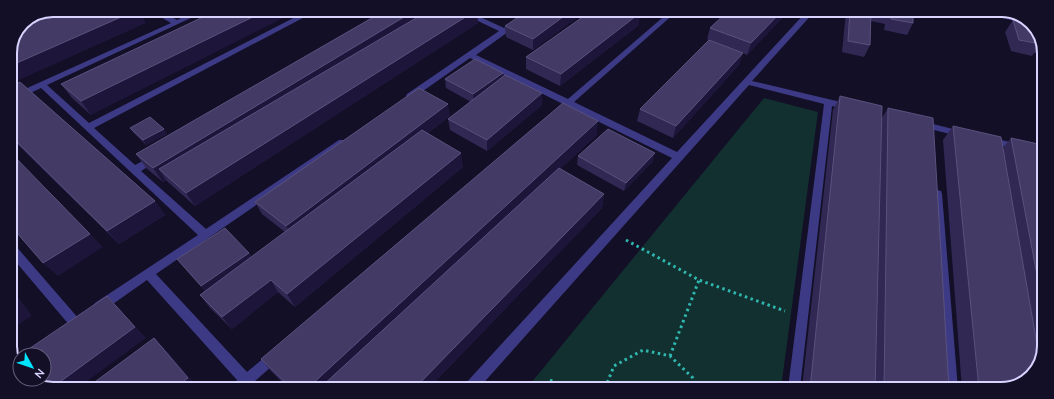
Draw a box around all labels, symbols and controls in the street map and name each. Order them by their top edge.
north arrow [12,347,52,387]
text: N [32,366,48,381]

